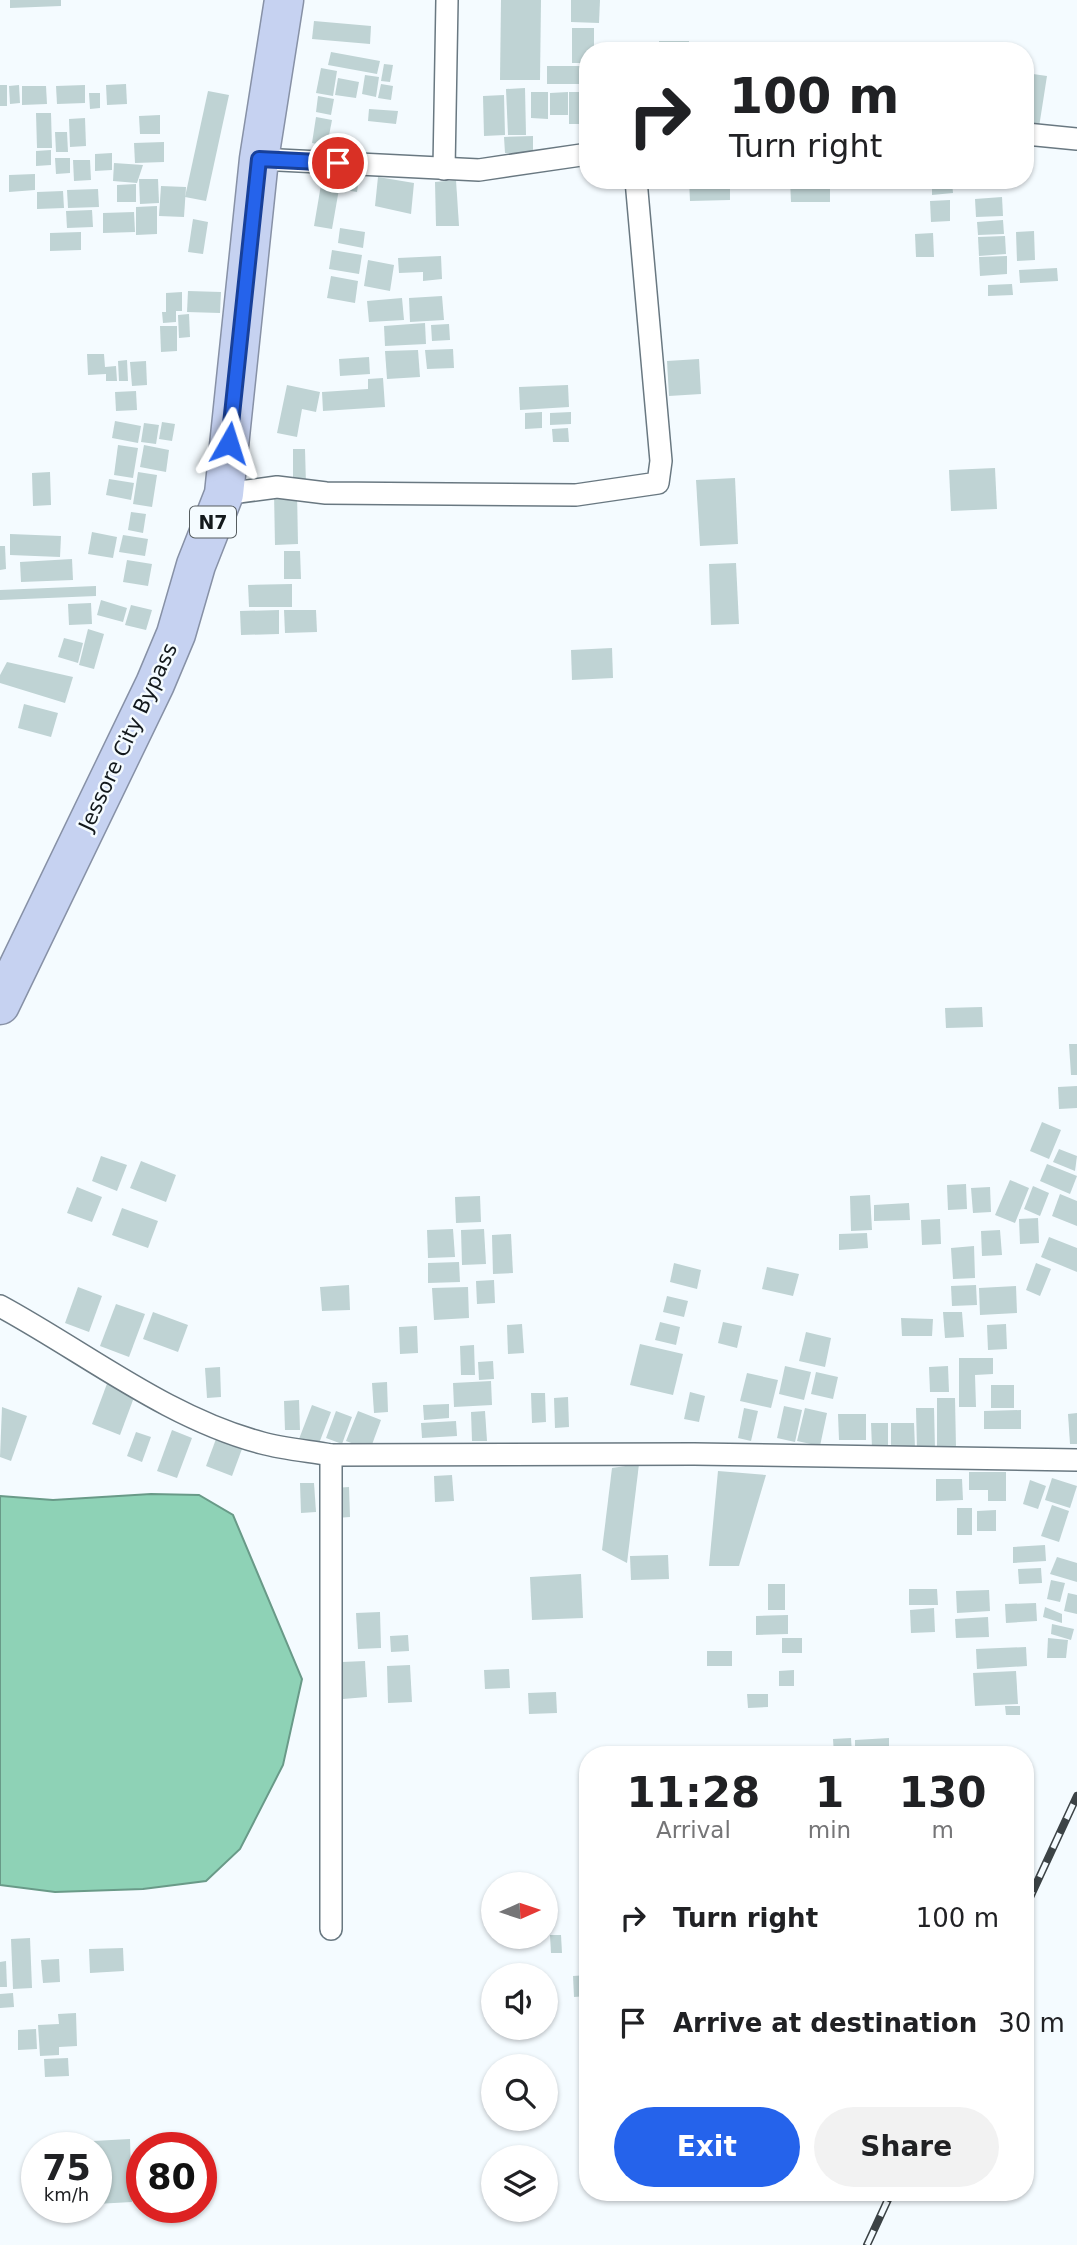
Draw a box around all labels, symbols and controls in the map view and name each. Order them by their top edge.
text: 100 m [729,68,899,125]
icon: right [614,70,705,161]
text: Turn right [729,127,882,165]
pin [308,133,368,193]
icon: arrive [319,144,357,182]
position arrow [192,406,266,480]
road number: N7 [190,506,236,538]
street label: Jessore City Bypass [73,639,182,836]
text: 11:28 [627,1768,760,1817]
text: 1 [815,1768,844,1817]
text: 130 [899,1768,986,1817]
text: Arrival [656,1817,731,1843]
text: min [808,1817,851,1843]
text: m [931,1817,954,1843]
north arrow [481,1872,558,1950]
map controls [481,1872,558,2222]
icon: right [614,1899,652,1937]
text: Turn right [673,1903,818,1933]
text: 100 m [916,1903,999,1933]
button: sound [481,1963,558,2040]
icon: arrive [614,2004,652,2042]
text: Arrive at destination [673,2008,977,2038]
text: 30 m [998,2008,1065,2038]
button: search [481,2054,558,2131]
button: Exit [614,2107,800,2187]
button: Share [814,2107,999,2187]
speed limit sign: 80 [126,2132,217,2223]
button: layers [481,2145,558,2222]
text: 75 [42,2148,91,2188]
text: km/h [44,2184,89,2205]

